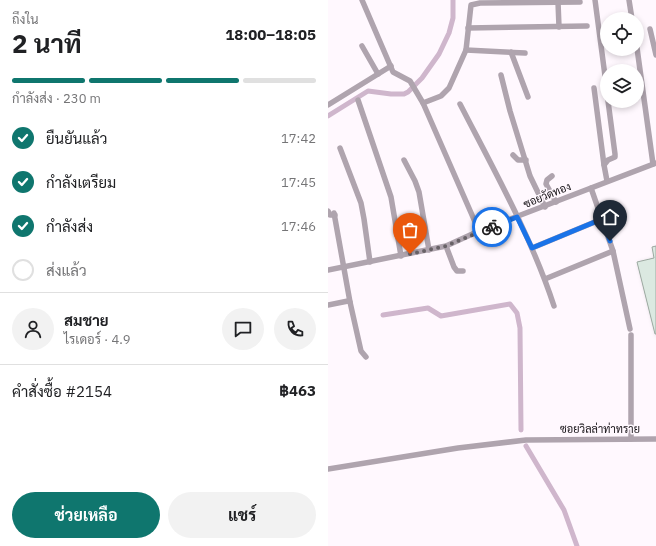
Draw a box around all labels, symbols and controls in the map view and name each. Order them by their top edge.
text: ถึงใน [12,11,39,28]
map controls [600,12,644,108]
button: locate [600,12,644,56]
text: 18:00–18:05 [225,25,316,44]
text: 2 นาที [12,26,82,60]
button: layers [600,64,644,108]
text: กำลังส่ง · 230 m [12,90,101,107]
icon: check [12,127,34,149]
text: ยืนยันแล้ว [46,129,107,148]
text: 17:42 [281,130,316,147]
icon: check [12,171,34,193]
text: กำลังเตรียม [46,173,116,192]
text: 17:45 [281,174,316,191]
street label: ซอยวัดทอง [521,179,573,211]
pin [593,200,627,241]
icon: home [599,206,621,228]
courier [472,207,512,247]
pin [393,213,427,254]
icon: check [12,215,34,237]
icon: bike [481,216,503,238]
text: กำลังส่ง [46,217,93,236]
text: 17:46 [281,218,316,235]
icon: bag [399,219,421,241]
text: ส่งแล้ว [46,261,87,280]
button: person [12,308,54,350]
button: chat [222,308,264,350]
button: phone [274,308,316,350]
text: สมชาย [64,311,109,330]
text: ไรเดอร์ · 4.9 [64,331,131,348]
text: ฿463 [279,381,316,400]
text: คำสั่งซื้อ #2154 [12,382,112,401]
street label: ซอยวิลล่าท่าทราย [560,422,640,436]
button: ช่วยเหลือ [12,492,160,538]
button: แชร์ [168,492,316,538]

